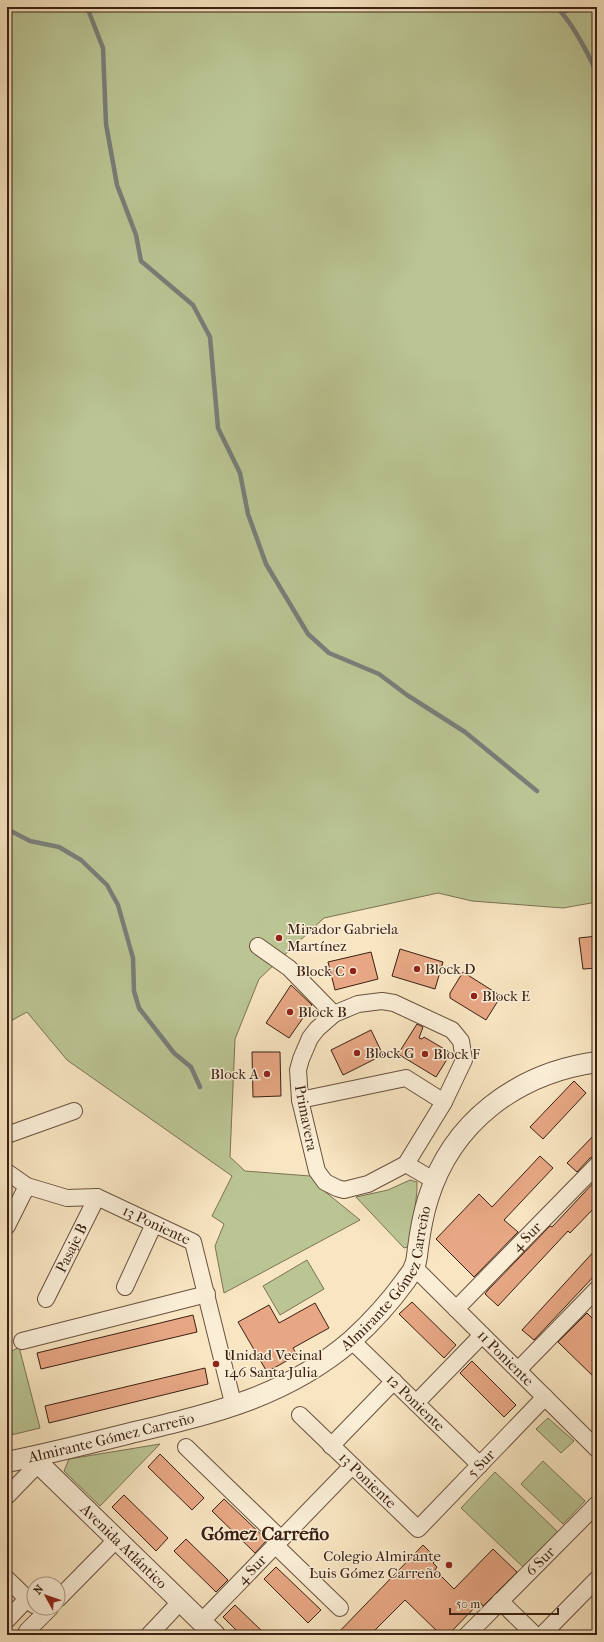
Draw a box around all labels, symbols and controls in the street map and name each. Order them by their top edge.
place label: Mirador Gabriela Martínez [287,920,399,955]
marker: Mirador Gabriela Martínez [274,933,284,943]
place label: Block D [425,960,475,978]
place label: Block C [296,962,345,980]
marker: Block D [412,964,422,974]
marker: Block C [348,966,358,976]
place label: Block E [482,987,530,1005]
marker: Block E [469,991,479,1001]
place label: Block B [298,1003,347,1021]
marker: Block B [285,1007,295,1017]
place label: Block G [365,1044,415,1062]
place label: Block F [433,1045,480,1063]
marker: Block G [352,1048,362,1058]
marker: Block F [420,1049,430,1059]
place label: Block A [210,1065,259,1083]
marker: Block A [262,1069,272,1079]
street label: Primavera [291,1083,321,1154]
street label: 13 Poniente [120,1201,194,1249]
street label: Almirante Gómez Carreño [336,1204,435,1355]
street label: 4 Sur [508,1218,546,1256]
street label: Pasaje B [52,1220,91,1276]
street label: 11 Poniente [474,1326,538,1390]
place label: Unidad Vecinal 146 Santa Julia [224,1346,322,1381]
marker: Unidad Vecinal 146 Santa Julia [211,1359,221,1369]
street label: 12 Poniente [383,1370,449,1435]
street label: Almirante Gómez Carreño [26,1409,196,1467]
street label: 5 Sur [463,1445,499,1481]
street label: 13 Poniente [335,1449,400,1512]
street label: Avenida Atlántico [76,1499,171,1593]
district label: Gómez Carreño [201,1523,329,1545]
street label: 6 Sur [522,1542,559,1580]
place label: Colegio Almirante Luis Gómez Carreño [309,1547,442,1582]
street label: 4 Sur [233,1550,271,1588]
marker: Colegio Almirante Luis Gómez Carreño [444,1560,454,1570]
north arrow [26,1576,66,1616]
text: N [31,1582,47,1597]
scale bar [450,1590,558,1616]
text: 50 m [456,1597,480,1611]

